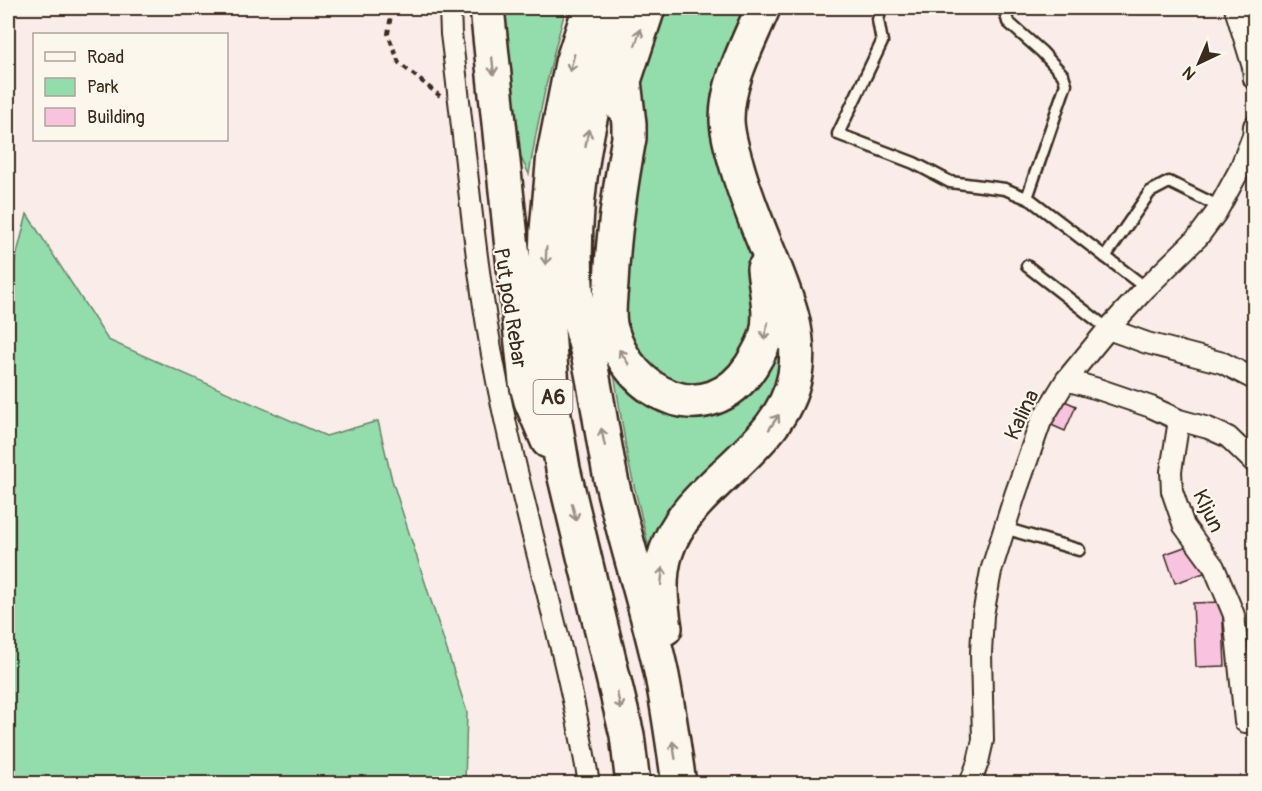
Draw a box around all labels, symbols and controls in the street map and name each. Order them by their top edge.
one-way arrow [634,28,645,46]
legend [33,33,228,141]
north arrow [1169,33,1229,93]
text: Road [87,46,124,69]
one-way arrow [566,53,578,72]
one-way arrow [488,55,499,75]
text: N [1178,62,1200,84]
text: Park [87,76,119,99]
text: Building [87,106,145,129]
one-way arrow [581,129,592,148]
street label: Put pod Rebar [487,246,533,371]
one-way arrow [541,246,552,266]
one-way arrow [760,322,772,341]
one-way arrow [618,349,630,366]
road number: A6 [534,380,572,414]
street label: Kalina [999,385,1045,445]
one-way arrow [768,414,780,430]
one-way arrow [597,428,608,447]
street label: Kljun [1186,485,1230,537]
one-way arrow [568,502,580,521]
one-way arrow [657,566,668,586]
one-way arrow [614,692,626,711]
one-way arrow [668,741,679,761]

